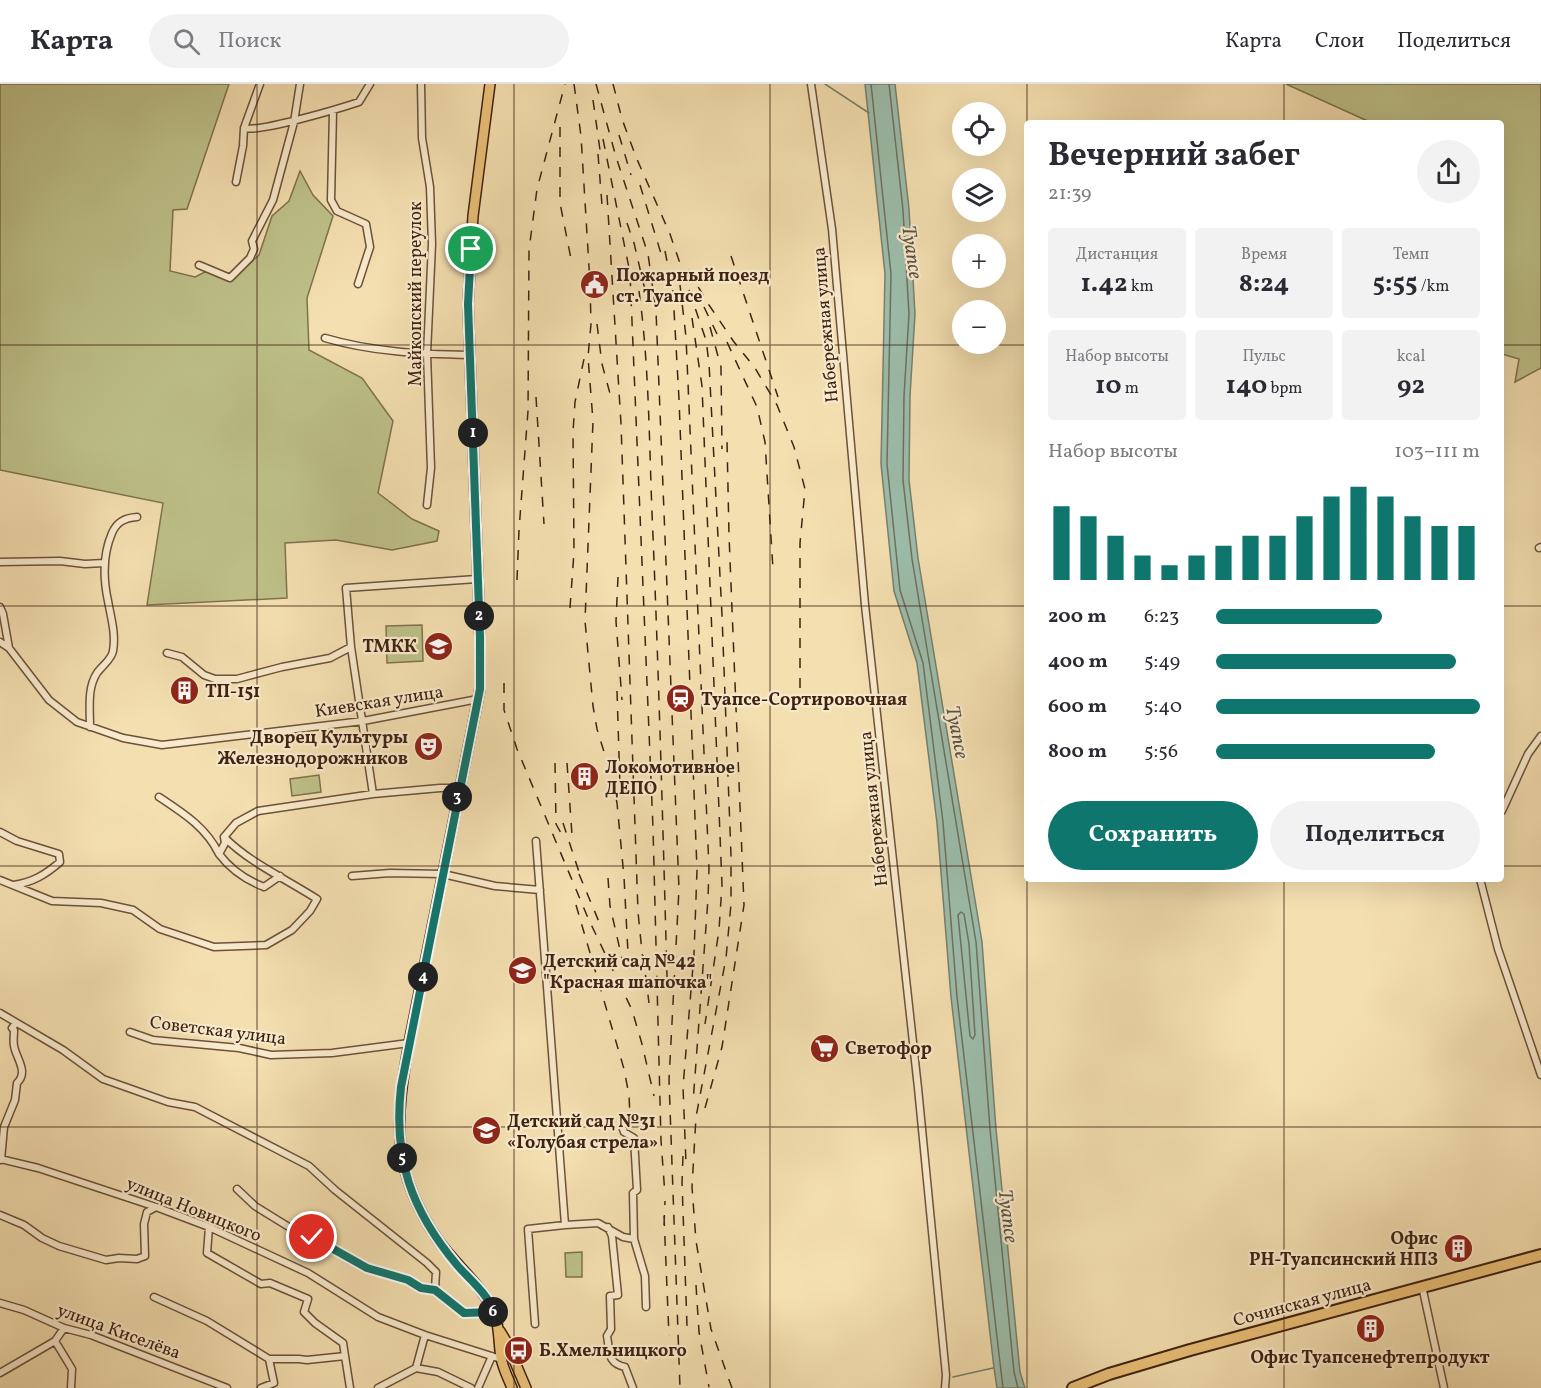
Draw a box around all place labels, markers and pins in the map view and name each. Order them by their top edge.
pin [445,223,496,274]
place label: Пожарный поезд ст. Туапсе [616,264,769,310]
public building icon: Пожарный поезд ст. Туапсе [579,269,611,301]
pin: 1 [458,418,488,448]
pin: 2 [464,601,494,631]
school or university icon: ТМКК [422,630,454,662]
place label: ТМКК [362,635,417,660]
building icon: ТП-151 [168,675,200,707]
place label: ТП-151 [205,680,260,705]
station icon: Туапсе-Сортировочная [664,683,696,715]
place label: Туапсе-Сортировочная [701,688,907,713]
place label: Дворец Культуры Железнодорожников [218,726,408,772]
theatre icon: Дворец Культуры Железнодорожников [413,731,445,763]
place label: Локомотивное ДЕПО [605,756,735,802]
building icon: Локомотивное ДЕПО [568,761,600,793]
pin: 3 [442,782,472,812]
place label: Детский сад №42 "Красная шапочка" [543,950,712,996]
school or university icon: Детский сад №42 "Красная шапочка" [506,955,538,987]
pin: 4 [408,962,438,992]
supermarket icon: Светофор [808,1032,840,1064]
place label: Светофор [845,1037,932,1062]
place label: Детский сад №31 «Голубая стрела» [507,1110,658,1156]
school or university icon: Детский сад №31 «Голубая стрела» [470,1115,502,1147]
pin: 5 [387,1143,417,1173]
pin [286,1211,337,1262]
place label: Офис РН-Туапсинский НПЗ [1249,1227,1438,1273]
building icon: Офис РН-Туапсинский НПЗ [1443,1232,1475,1264]
pin: 6 [478,1297,508,1327]
building icon: Офис Туапсенефтепродукт [1354,1312,1386,1344]
bus stop icon: Б.Хмельницкого [502,1334,534,1366]
place label: Б.Хмельницкого [539,1339,687,1364]
place label: Офис Туапсенефтепродукт [1250,1346,1490,1371]

